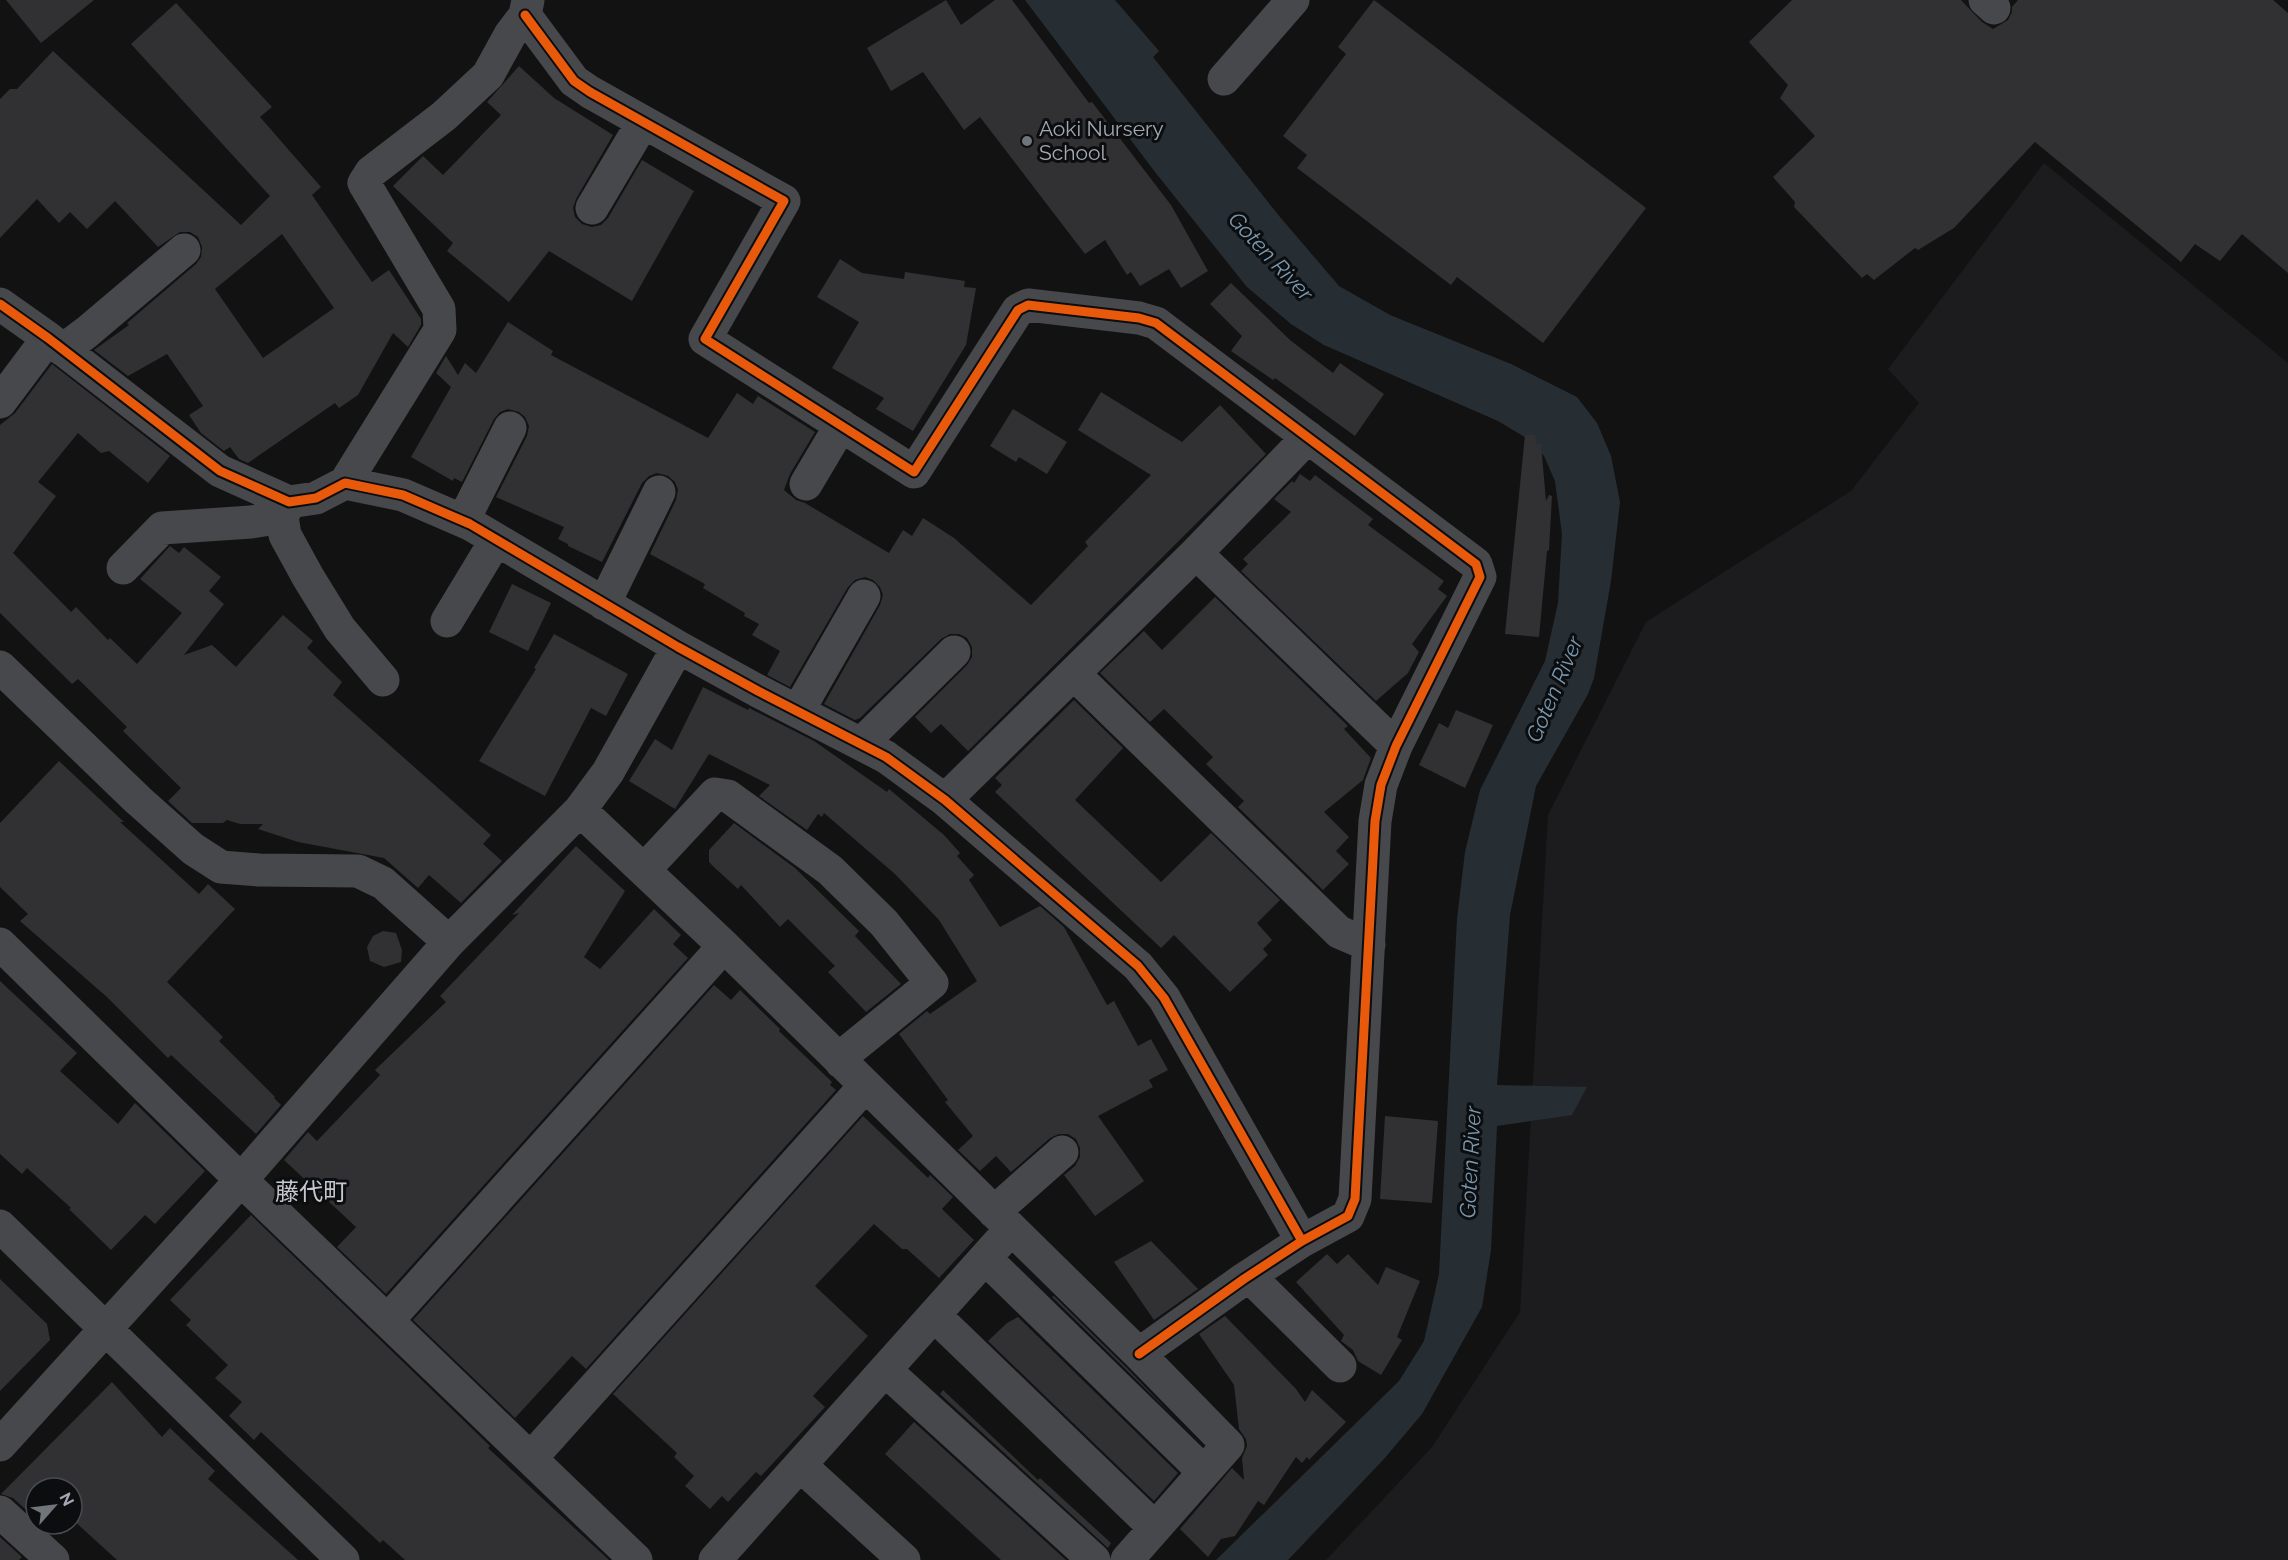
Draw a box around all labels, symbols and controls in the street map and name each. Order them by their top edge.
place label: Aoki Nursery School [1039,116,1164,165]
marker: Aoki Nursery School [1020,134,1034,148]
water label: Goten River [1223,206,1320,307]
water label: Goten River [1520,631,1588,746]
water label: Goten River [1454,1104,1486,1219]
district label: 藤代町 [275,1177,347,1206]
north arrow [24,1476,84,1536]
text: N [56,1489,78,1509]

